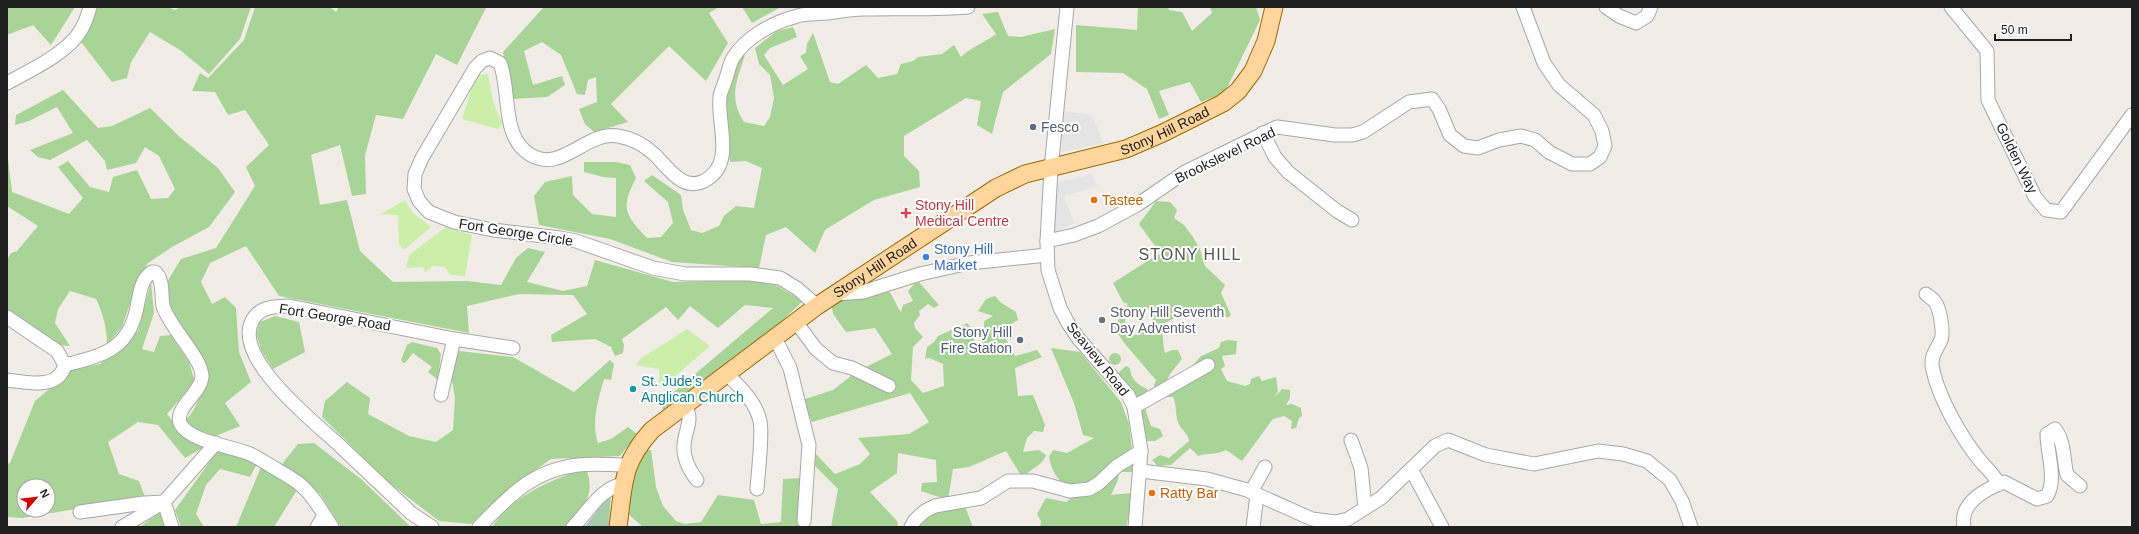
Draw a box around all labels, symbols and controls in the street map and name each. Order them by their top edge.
scale bar [1995,16,2071,42]
text: 50 m [2001,23,2028,37]
street label: Stony Hill Road [1119,103,1212,158]
place label: Fesco [1041,119,1079,135]
street label: Golden Way [1993,120,2041,196]
marker: Fesco [1028,122,1038,132]
street label: Brookslevel Road [1172,124,1278,186]
place label: Tastee [1102,192,1143,208]
marker: Tastee [1089,195,1099,205]
place label: Stony Hill Medical Centre [915,197,1009,229]
marker: Stony Hill Medical Centre [900,207,912,219]
street label: Fort George Circle [458,215,574,249]
street label: Stony Hill Road [830,235,920,301]
place label: Stony Hill Market [934,241,993,273]
district label: STONY HILL [1139,246,1241,263]
marker: Stony Hill Market [921,252,931,262]
street label: Fort George Road [278,300,392,334]
place label: Stony Hill Seventh Day Adventist [1110,304,1224,336]
marker: Stony Hill Seventh Day Adventist [1097,315,1107,325]
street label: Seaview Road [1063,319,1133,399]
place label: Stony Hill Fire Station [940,324,1012,356]
marker: Stony Hill Fire Station [1015,335,1025,345]
place label: St. Jude's Anglican Church [641,373,744,405]
marker: St. Jude's Anglican Church [628,384,638,394]
north arrow [16,478,56,518]
place label: Ratty Bar [1160,485,1219,501]
text: N [38,487,52,500]
marker: Ratty Bar [1147,488,1157,498]

